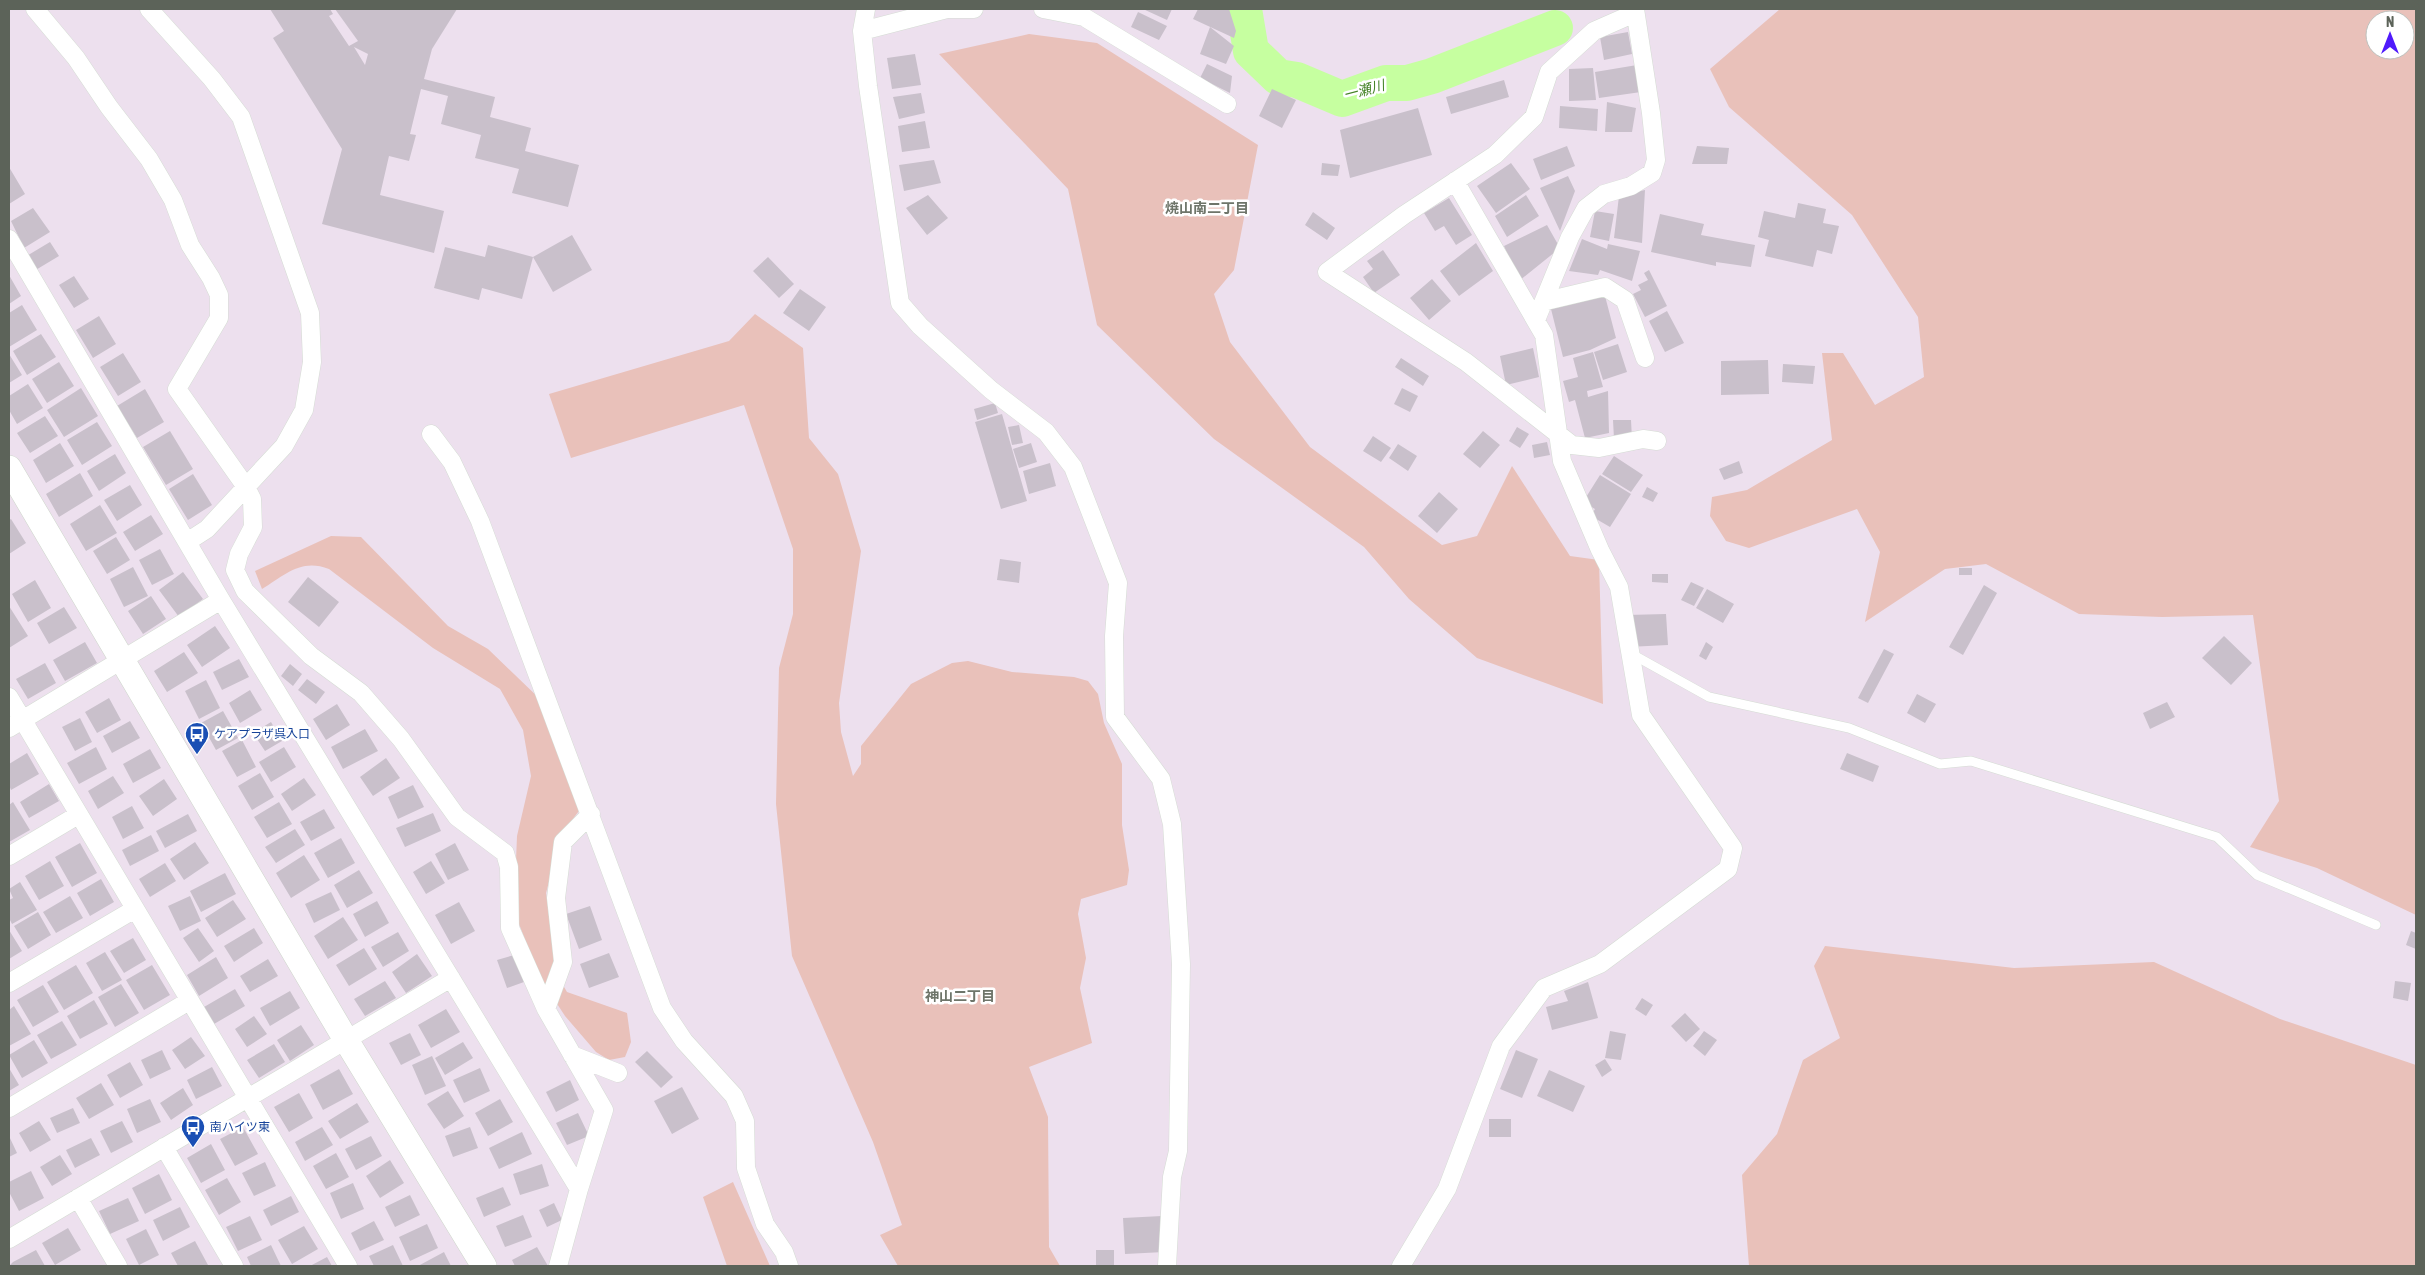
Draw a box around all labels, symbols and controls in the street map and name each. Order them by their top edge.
north arrow [2365,10,2415,60]
text: N [2386,14,2394,30]
water label: 一瀬川 [1342,76,1388,103]
district label: 焼山南二丁目 [1165,200,1249,216]
bus stop icon: ケアプラザ呉入口 [184,721,210,755]
place label: ケアプラザ呉入口 [214,727,310,741]
district label: 神山二丁目 [925,988,995,1004]
bus stop icon: 南ハイツ東 [180,1114,206,1148]
place label: 南ハイツ東 [210,1120,270,1134]

